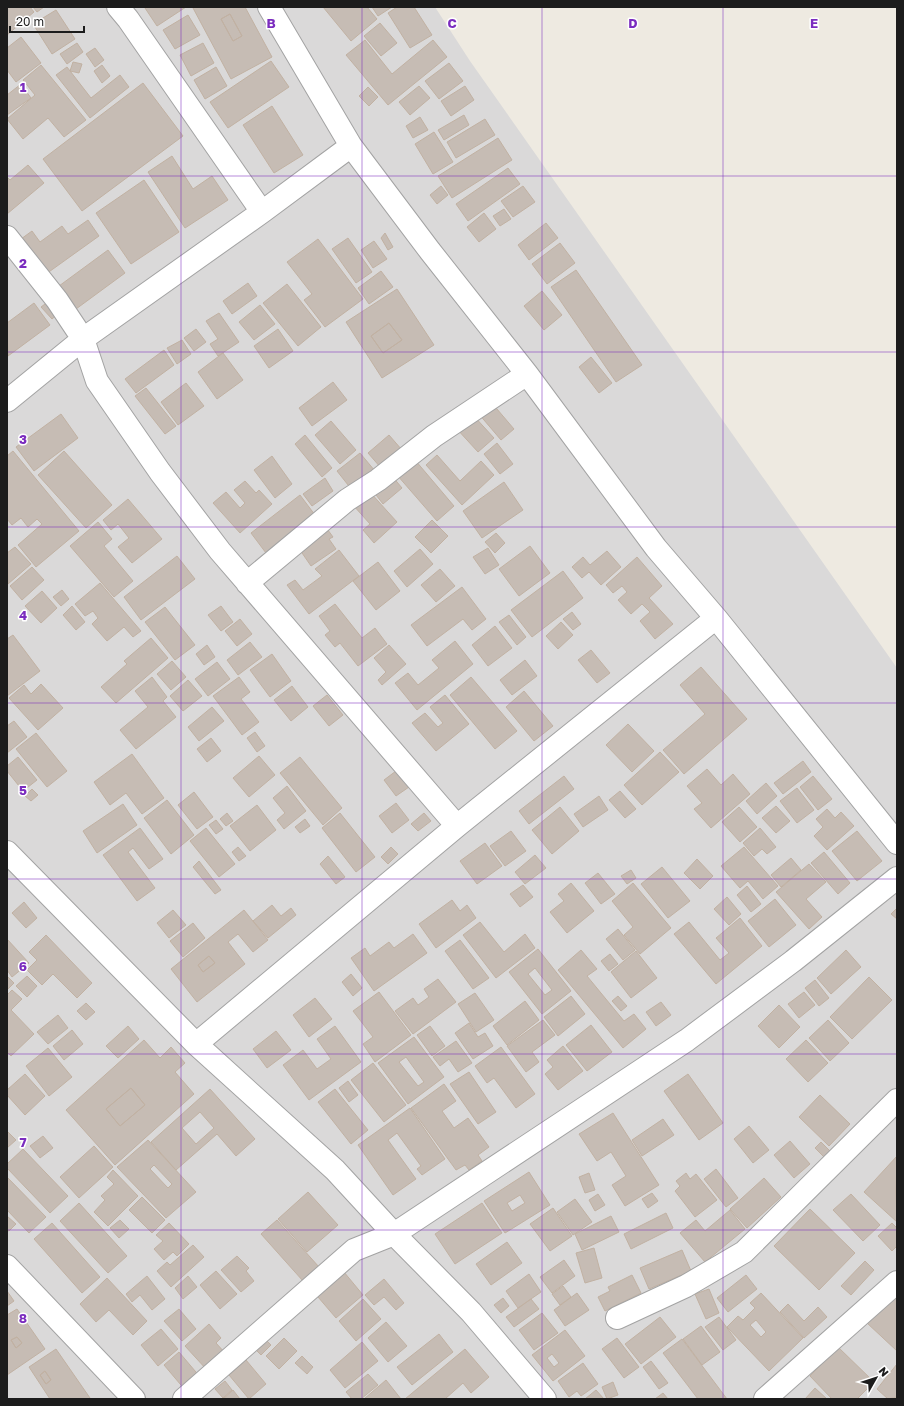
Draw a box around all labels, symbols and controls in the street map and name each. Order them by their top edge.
scale bar [10,8,84,34]
text: 20 m [16,14,44,29]
text: B [266,15,276,31]
text: C [447,15,457,31]
text: D [628,15,638,31]
text: E [810,15,818,31]
text: 1 [20,79,27,95]
text: 2 [19,255,27,271]
text: 3 [19,431,27,447]
text: 4 [19,607,27,623]
text: 5 [19,782,27,798]
text: 6 [19,958,27,974]
text: 7 [19,1134,27,1150]
text: 8 [19,1310,27,1326]
north arrow [856,1358,896,1398]
text: N [876,1364,892,1379]

